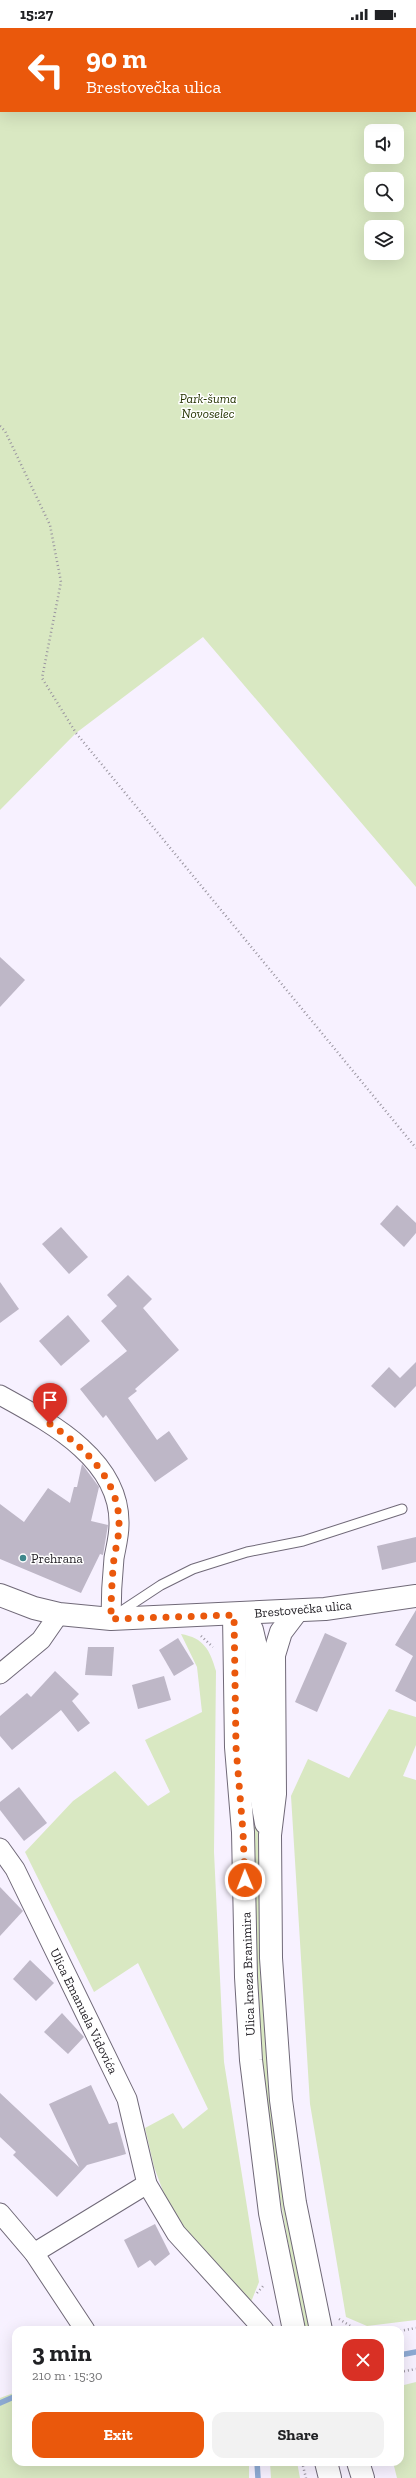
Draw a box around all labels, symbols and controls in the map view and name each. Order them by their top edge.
text: 15:27 [20,5,53,23]
text: 90 m [86,42,147,75]
icon: left [20,44,72,96]
text: Brestovečka ulica [86,76,221,98]
map controls [364,124,404,260]
button: sound [364,124,404,164]
button: search [364,172,404,212]
button: layers [364,220,404,260]
park label: Park-šuma Novoselec [179,391,237,421]
pin [33,1383,67,1424]
icon: arrive [39,1389,61,1411]
place label: Prehrana [31,1551,84,1566]
marker: Prehrana [18,1553,28,1563]
street label: Brestovečka ulica [254,1597,353,1621]
position arrow [224,1859,266,1901]
street label: Ulica kneza Branimira [238,1911,258,2036]
street label: Ulica Emanuela Vidovića [47,1946,121,2077]
text: 3 min [32,2338,92,2367]
button: close [342,2339,384,2381]
text: 210 m · 15:30 [32,2368,103,2383]
button: Exit [32,2412,204,2458]
button: Share [212,2412,384,2458]

